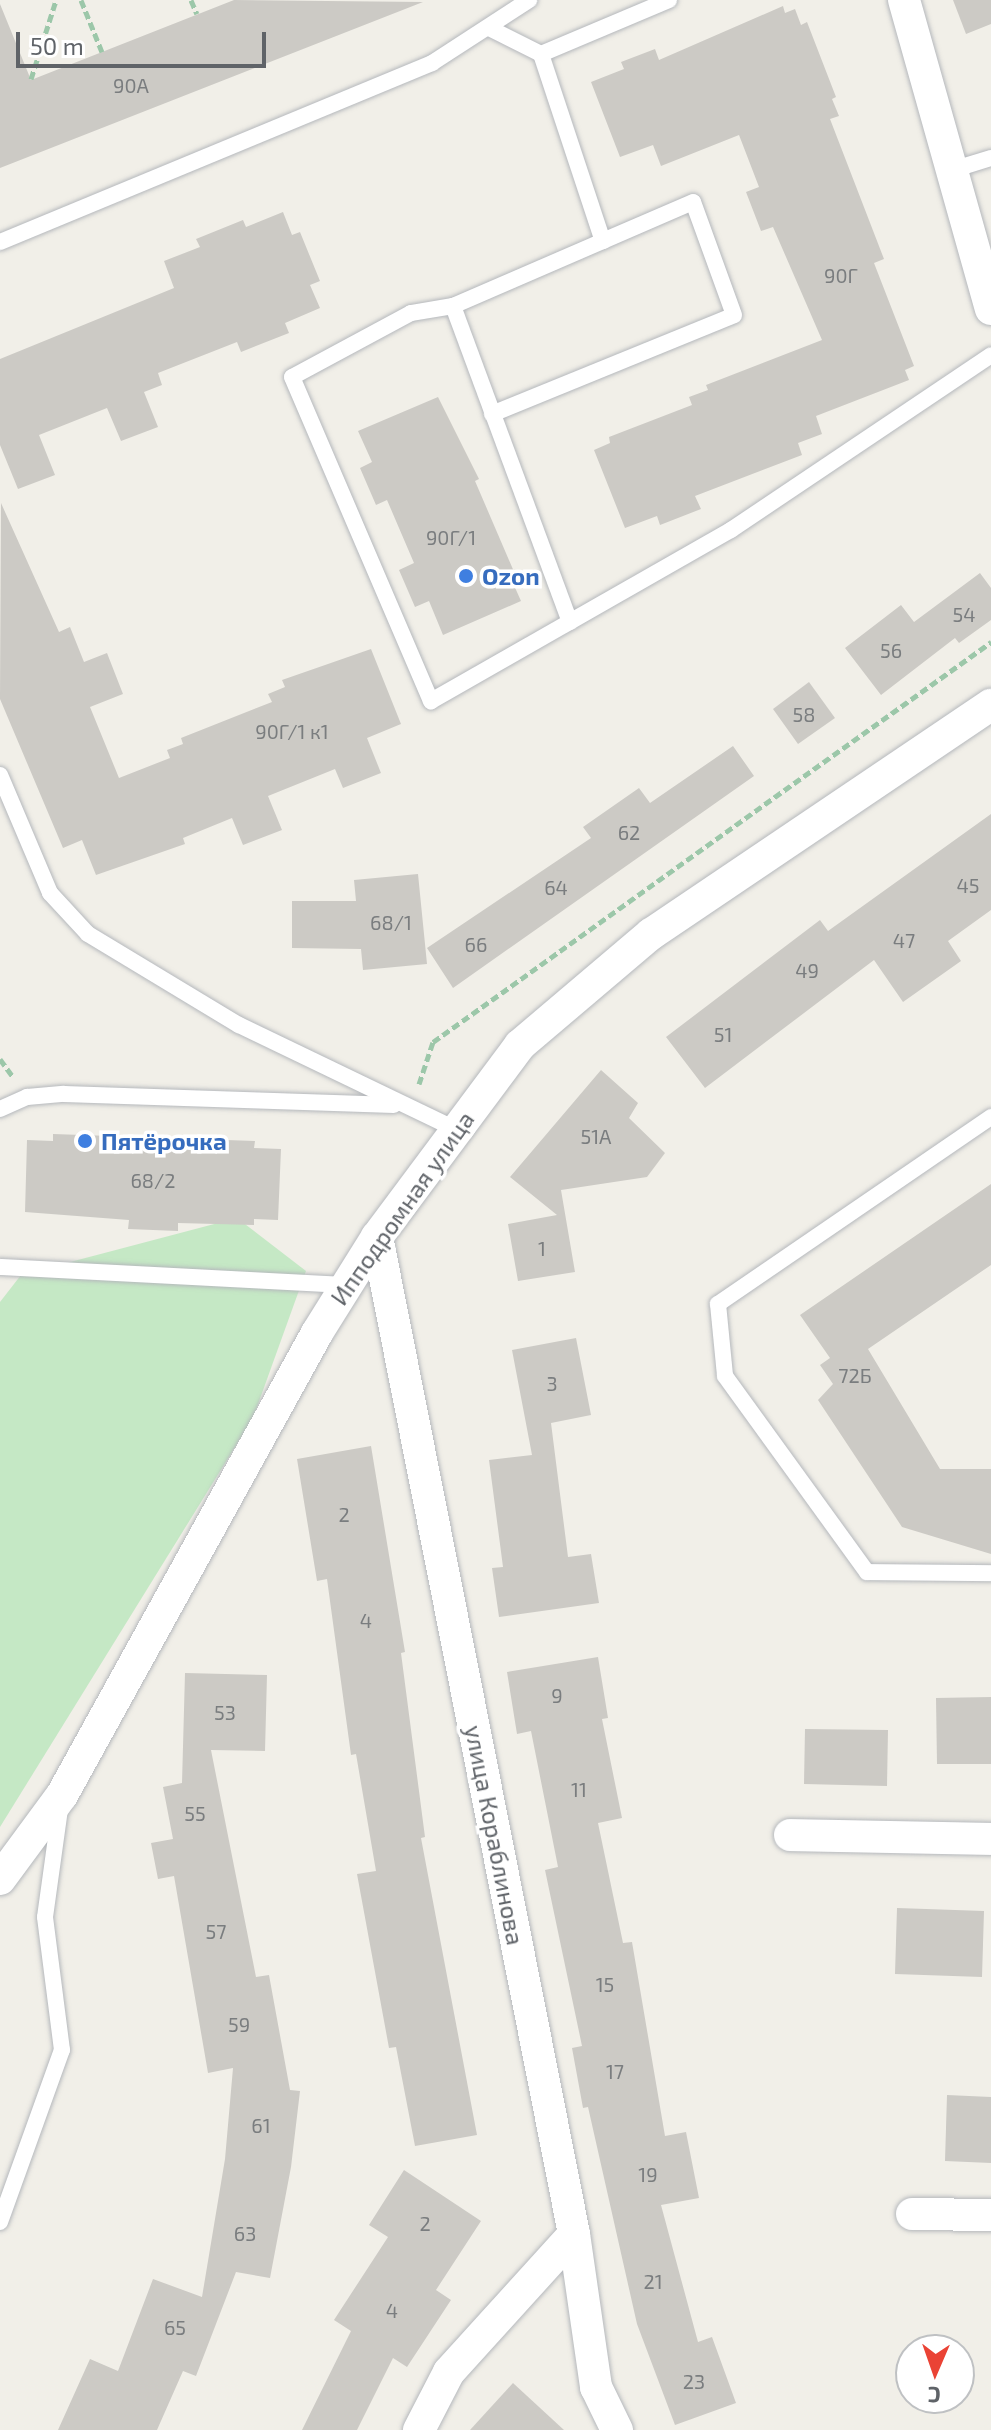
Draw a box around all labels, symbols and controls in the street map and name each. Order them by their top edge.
scale bar [20,16,270,66]
text: 50 m [30,31,84,60]
house number: 90А [113,73,149,97]
house number: 90Г [824,263,858,287]
house number: 90Г/1 [426,525,476,549]
place label: Ozon [482,562,540,590]
marker: Ozon [457,567,475,585]
house number: 54 [952,602,976,626]
house number: 56 [880,638,902,662]
house number: 58 [793,702,815,726]
house number: 90Г/1 к1 [255,719,329,743]
house number: 62 [618,820,640,844]
house number: 45 [956,873,980,897]
house number: 64 [544,875,568,899]
house number: 68/1 [370,910,412,934]
house number: 47 [893,928,915,952]
house number: 66 [465,932,487,956]
house number: 49 [795,958,819,982]
house number: 51 [714,1022,732,1046]
street label: Ипподромная улица [324,1106,480,1310]
house number: 51А [580,1124,612,1148]
place label: Пятёрочка [101,1127,227,1155]
marker: Пятёрочка [76,1132,94,1150]
house number: 68/2 [130,1168,176,1192]
house number: 1 [538,1236,546,1260]
house number: 72Б [838,1363,872,1387]
house number: 3 [546,1371,558,1395]
house number: 2 [338,1502,350,1526]
house number: 4 [360,1608,372,1632]
house number: 9 [551,1683,563,1707]
house number: 53 [214,1700,236,1724]
street label: улица Кораблинова [460,1723,530,1947]
house number: 11 [571,1777,587,1801]
house number: 55 [184,1801,206,1825]
house number: 57 [206,1919,226,1943]
house number: 15 [596,1972,614,1996]
house number: 59 [228,2012,250,2036]
house number: 17 [606,2059,624,2083]
house number: 61 [251,2113,271,2137]
house number: 19 [638,2162,658,2186]
house number: 2 [419,2211,431,2235]
house number: 63 [234,2221,256,2245]
house number: 21 [643,2269,663,2293]
house number: 4 [386,2298,398,2322]
house number: 65 [164,2315,186,2339]
north arrow [895,2334,975,2414]
house number: 23 [683,2369,705,2393]
text: С [927,2383,941,2409]

